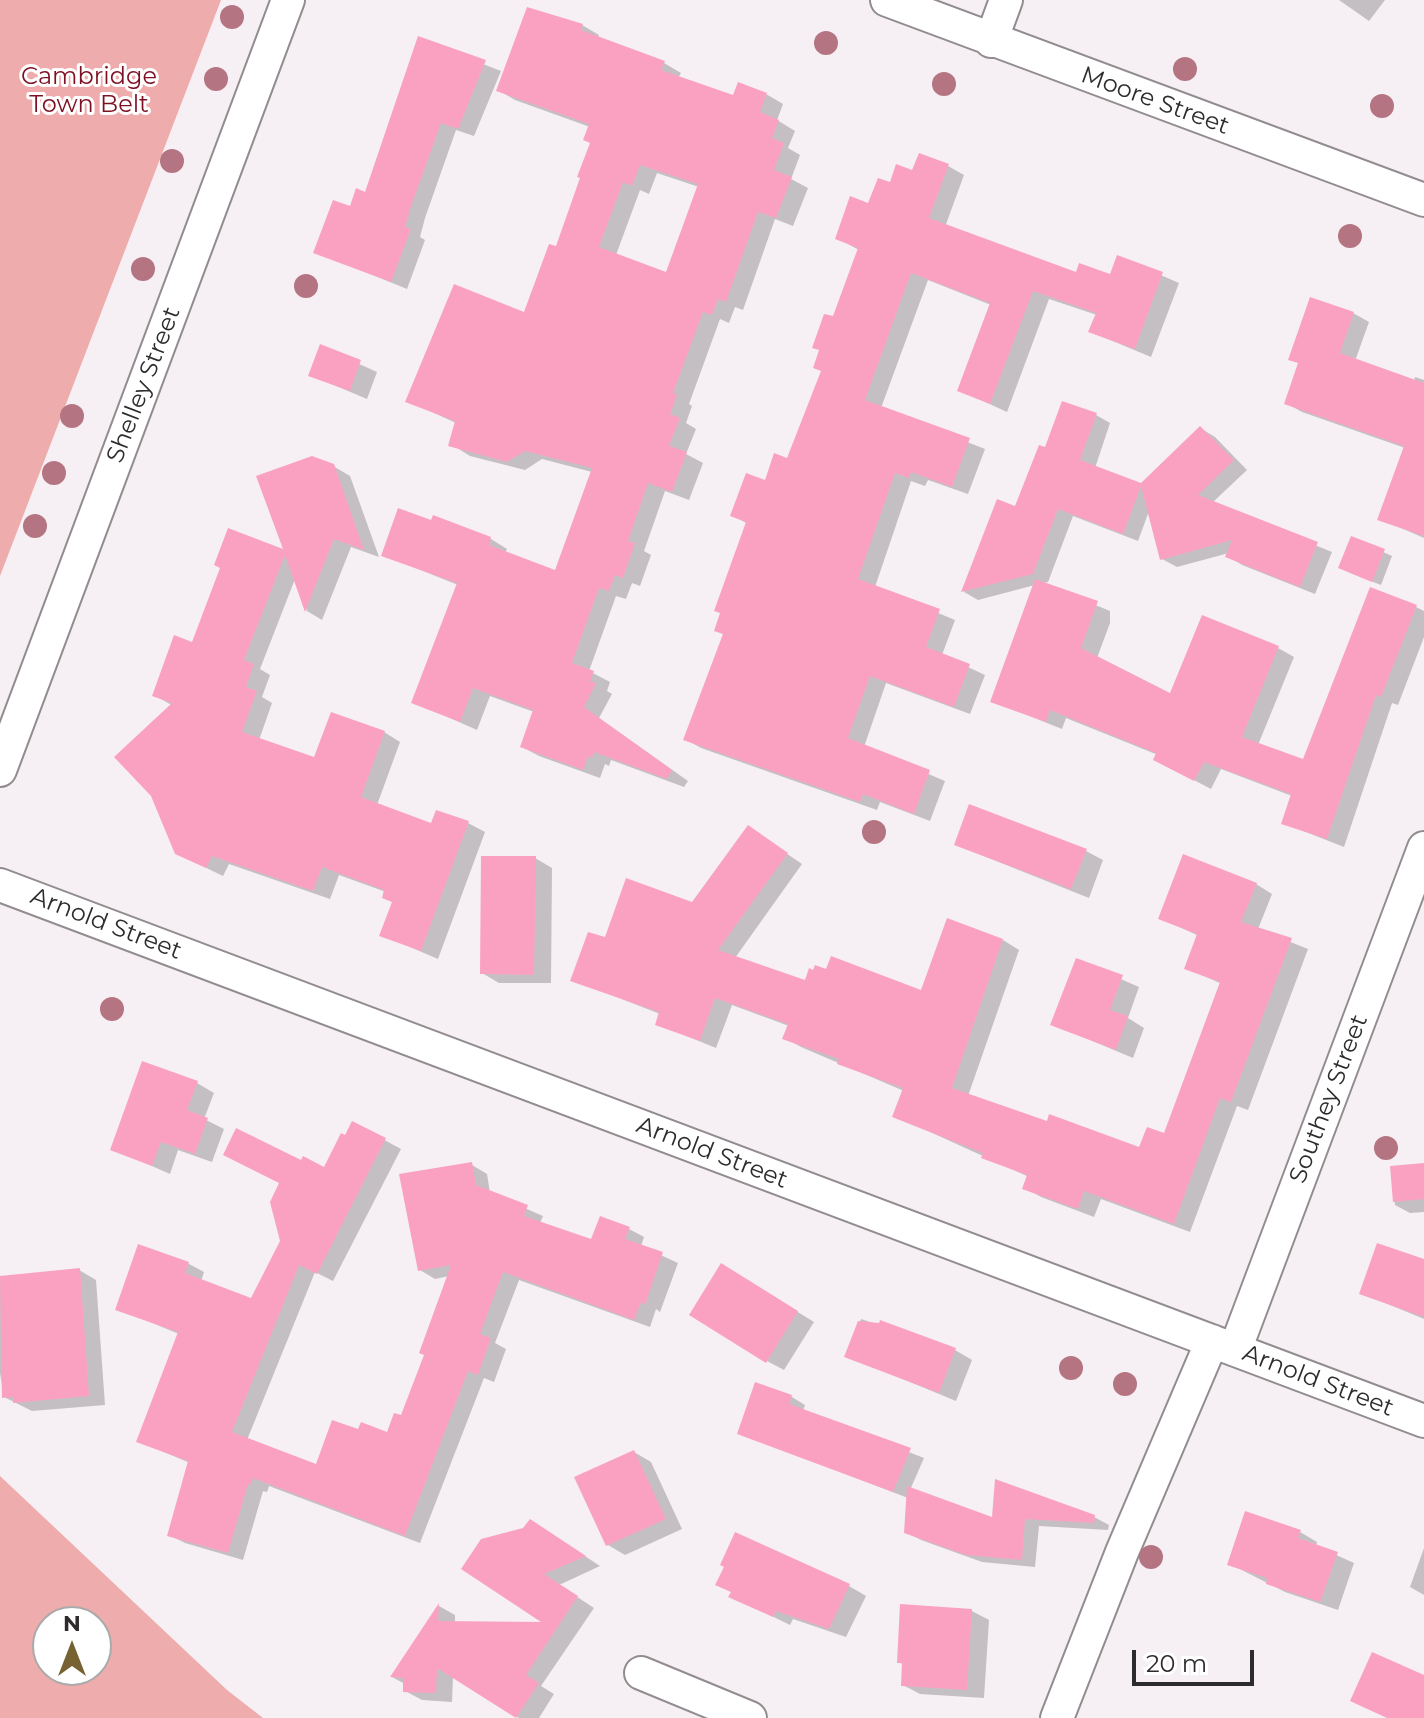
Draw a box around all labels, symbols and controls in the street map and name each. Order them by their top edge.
street label: Moore Street [1077,61,1233,141]
park label: Cambridge Town Belt [21,63,157,119]
street label: Shelley Street [101,303,187,467]
street label: Arnold Street [26,882,186,966]
street label: Southey Street [1284,1011,1374,1187]
street label: Arnold Street [632,1111,792,1195]
street label: Arnold Street [1238,1339,1398,1423]
north arrow [32,1606,112,1686]
text: N [63,1610,81,1637]
scale bar [1136,1634,1258,1684]
text: 20 m [1146,1649,1207,1678]

